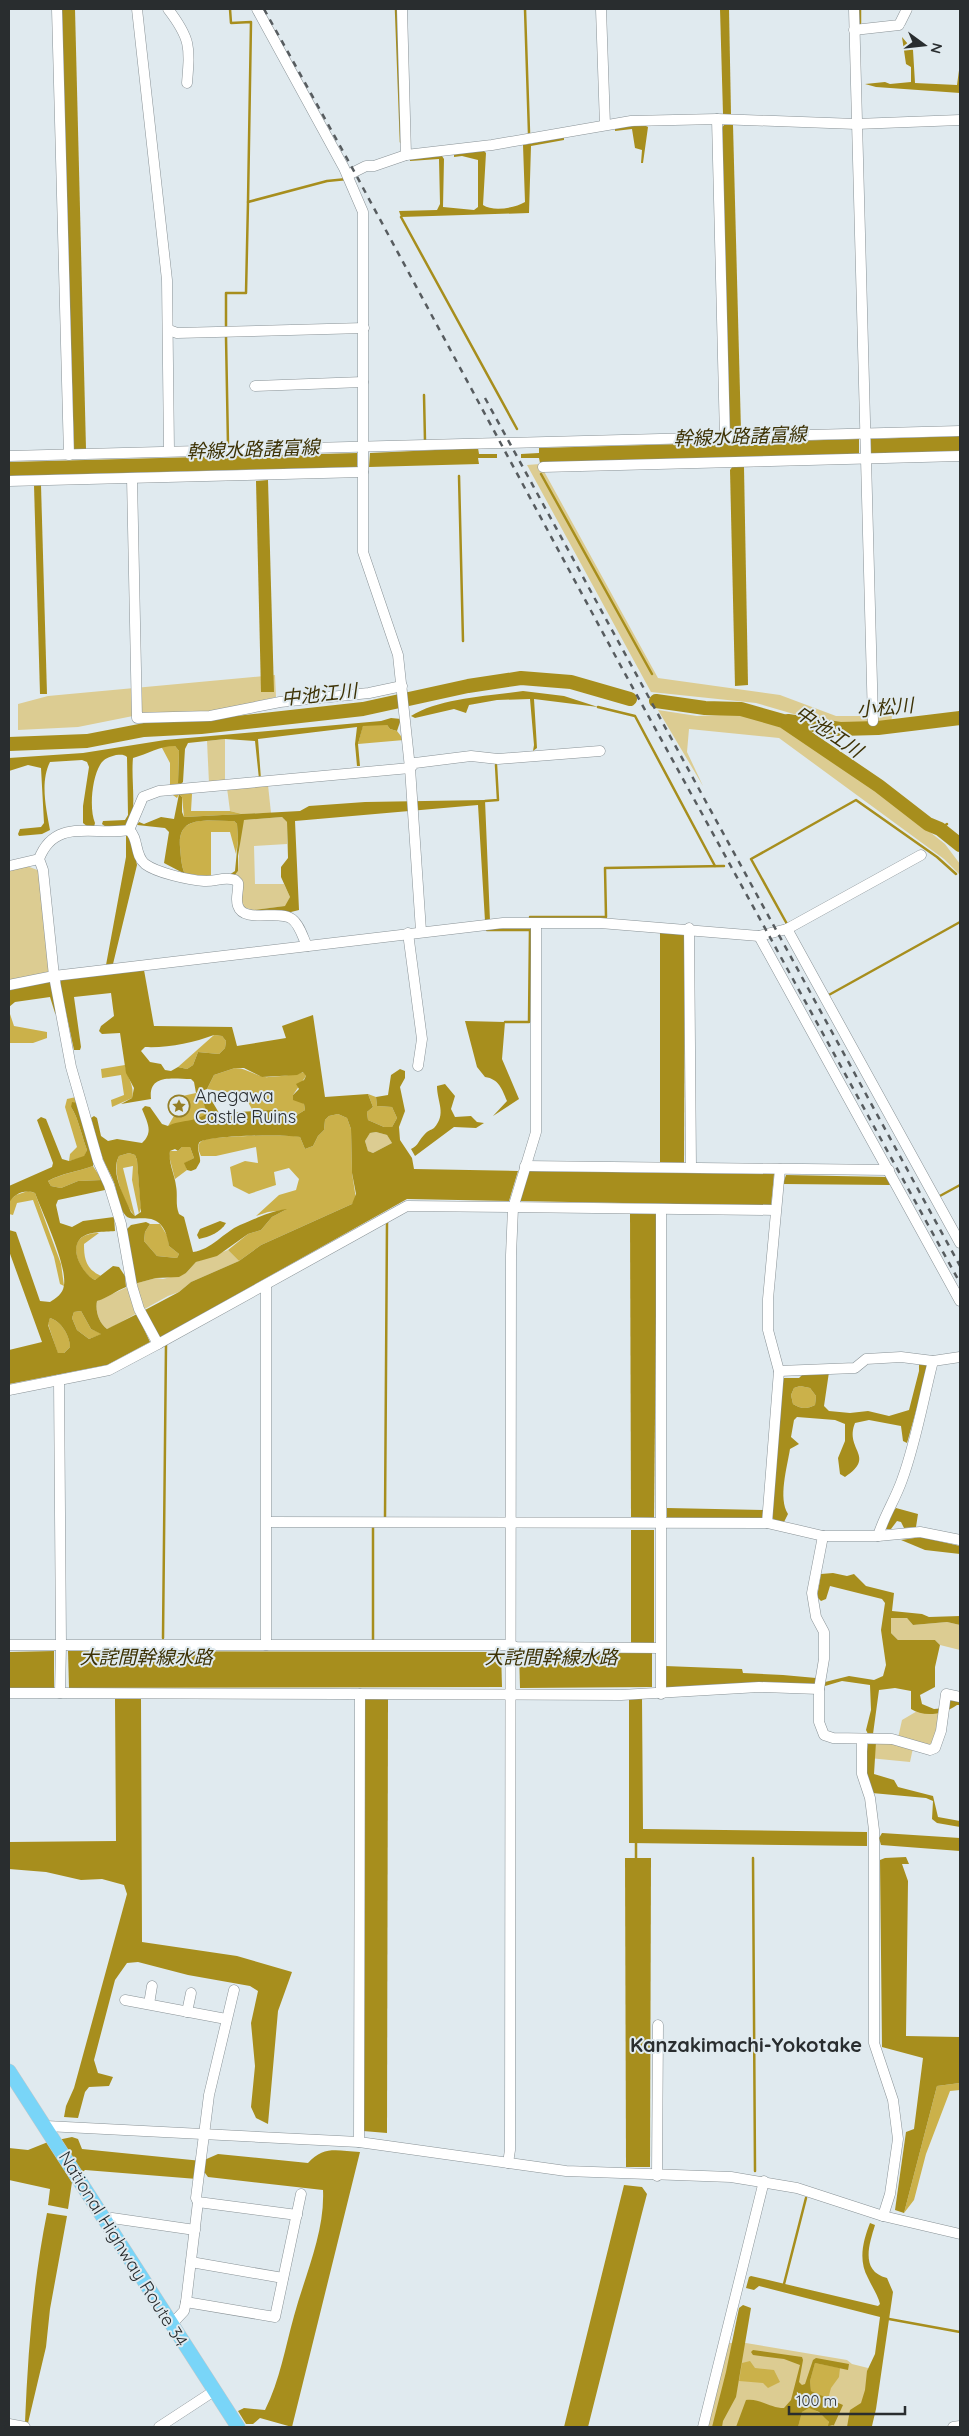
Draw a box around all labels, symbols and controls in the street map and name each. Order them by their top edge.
north arrow [899,20,949,70]
text: N [927,41,947,56]
water label: 幹線水路諸富線 [673,422,809,450]
water label: 幹線水路諸富線 [186,435,322,463]
water label: 中池江川 [280,678,360,710]
water label: 小松川 [856,692,916,721]
water label: 中池江川 [791,700,869,763]
place label: Anegawa Castle Ruins [195,1084,296,1128]
place icon: Anegawa Castle Ruins [167,1094,191,1118]
water label: 大詫間幹線水路 [79,1645,214,1669]
water label: 大詫間幹線水路 [484,1645,619,1669]
district label: Kanzakimachi-Yokotake [630,2032,862,2057]
street label: National Highway Route 34 [54,2147,193,2351]
scale bar [789,2384,905,2416]
text: 100 m [796,2391,837,2410]

